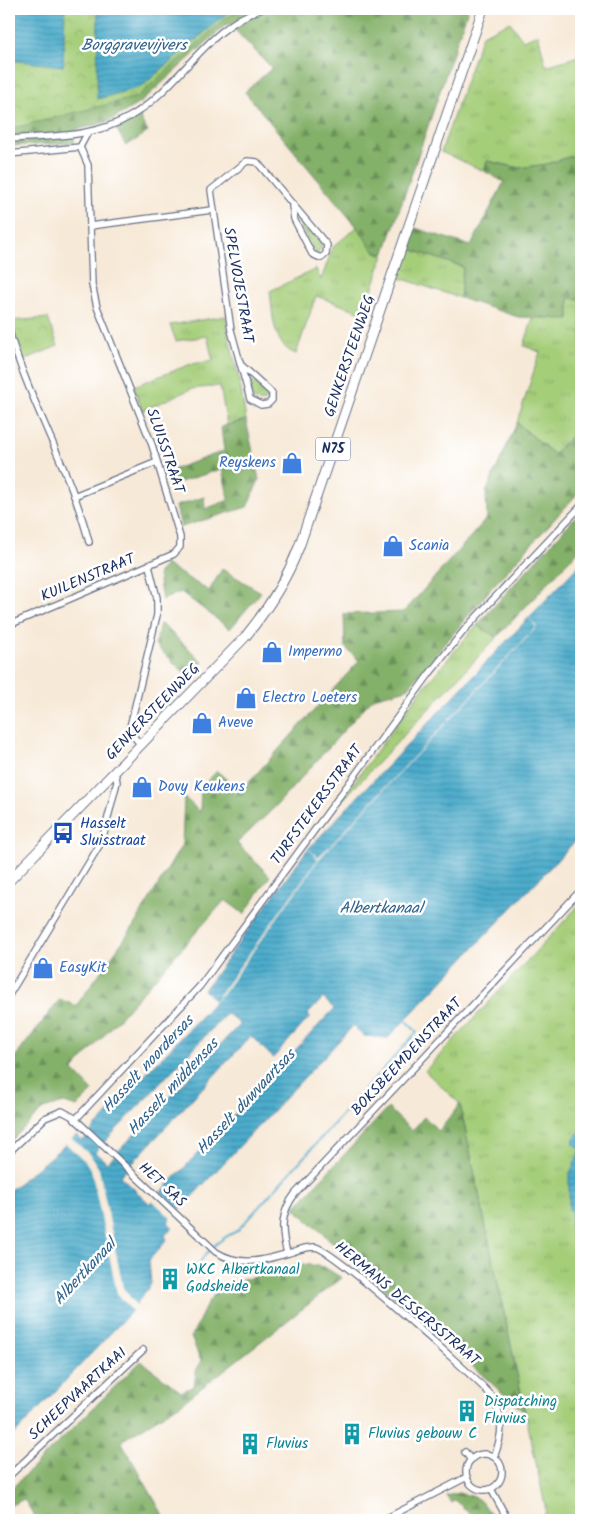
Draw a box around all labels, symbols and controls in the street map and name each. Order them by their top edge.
water label: Borggravevijvers [81,33,189,58]
street label: SPELVOJESTRAAT [216,225,260,347]
street label: GENKERSTEENWEG [318,292,382,420]
street label: SLUISSTRAAT [139,405,191,499]
road number: N75 [316,438,350,460]
shop icon: Reyskens [279,450,305,476]
place label: Reyskens [219,451,277,475]
shop icon: Scania [380,533,406,559]
place label: Scania [409,534,449,558]
street label: KUILENSTRAAT [37,547,141,609]
shop icon: Impermo [259,639,285,665]
place label: Impermo [288,640,342,664]
street label: GENKERSTEENWEG [100,658,206,766]
shop icon: Electro Loeters [233,685,259,711]
place label: Electro Loeters [262,686,358,710]
shop icon: Aveve [189,710,215,736]
place label: Aveve [218,711,254,735]
street label: TURFSTEKERSSTRAAT [265,738,370,870]
shop icon: Dovy Keukens [129,774,155,800]
place label: Dovy Keukens [158,775,245,799]
place label: Hasselt Sluisstraat [80,812,146,853]
bus stop icon: Hasselt Sluisstraat [50,820,76,846]
water label: Albertkanaal [339,896,426,921]
shop icon: EasyKit [30,955,56,981]
place label: EasyKit [59,956,107,980]
street label: BOKSBEEMDENSTRAAT [346,991,470,1122]
water label: Hasselt noordersas [96,1008,201,1118]
water label: Hasselt middensas [121,1031,226,1141]
water label: Hasselt duwvaartsas [190,1042,303,1160]
street label: HET SAS [133,1156,191,1214]
water label: Albertkanaal [47,1231,125,1311]
street label: HERMANS DESSERSSTRAAT [329,1236,487,1373]
place label: WKC Albertkanaal Godsheide [186,1258,300,1299]
building icon: WKC Albertkanaal Godsheide [157,1266,183,1292]
street label: SCHEEPVAARTKAAI [23,1342,133,1446]
place label: Dispatching Fluvius [484,1390,557,1431]
building icon: Dispatching Fluvius [454,1398,480,1424]
building icon: Fluvius gebouw C [339,1421,365,1447]
place label: Fluvius gebouw C [368,1422,477,1446]
building icon: Fluvius [237,1431,263,1457]
place label: Fluvius [266,1432,309,1456]

